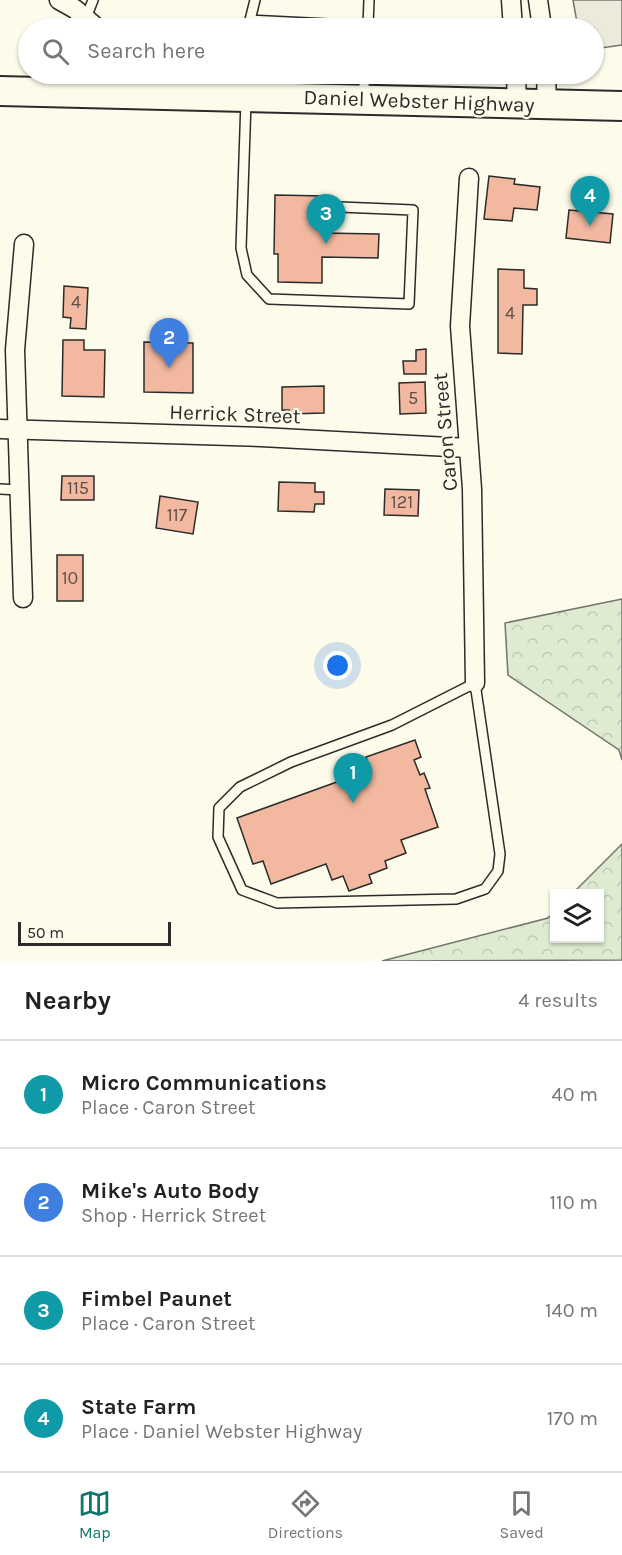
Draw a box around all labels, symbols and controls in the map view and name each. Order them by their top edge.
search box [18,18,604,84]
icon: search [39,35,72,68]
text: Search here [87,38,205,64]
street label: Daniel Webster Highway [303,85,535,117]
pin: 4 [570,176,610,226]
pin: 3 [306,194,346,244]
house number: 4 [71,291,81,313]
house number: 4 [505,302,515,324]
pin: 2 [150,318,188,368]
street label: Caron Street [428,372,462,492]
house number: 5 [408,387,418,409]
street label: Herrick Street [169,400,301,428]
house number: 115 [67,477,89,499]
house number: 121 [391,491,413,513]
house number: 117 [167,504,188,526]
house number: 10 [62,567,78,589]
your location [323,651,352,680]
pin: 1 [334,754,372,803]
map controls [550,889,604,943]
button: layers [550,889,604,943]
scale bar [18,919,171,947]
text: 50 m [27,923,64,942]
text: Nearby [24,985,111,1016]
text: 4 results [518,989,598,1012]
text: Micro Communications [81,1070,327,1096]
text: 1 [40,1083,47,1106]
text: 40 m [552,1083,598,1106]
text: Place · Caron Street [81,1096,256,1119]
text: Mike's Auto Body [81,1178,259,1204]
text: 2 [37,1191,50,1214]
text: 110 m [549,1191,598,1214]
text: Shop · Herrick Street [81,1204,266,1227]
text: Fimbel Paunet [81,1286,232,1312]
text: 3 [37,1299,50,1322]
text: 140 m [545,1299,598,1322]
text: Place · Caron Street [81,1312,256,1335]
text: State Farm [81,1394,196,1420]
text: 4 [38,1407,49,1430]
text: 170 m [547,1407,598,1430]
text: Place · Daniel Webster Highway [81,1420,362,1443]
tab: Map [78,1487,111,1542]
tab: Directions [268,1487,343,1542]
tab: Saved [500,1487,544,1542]

